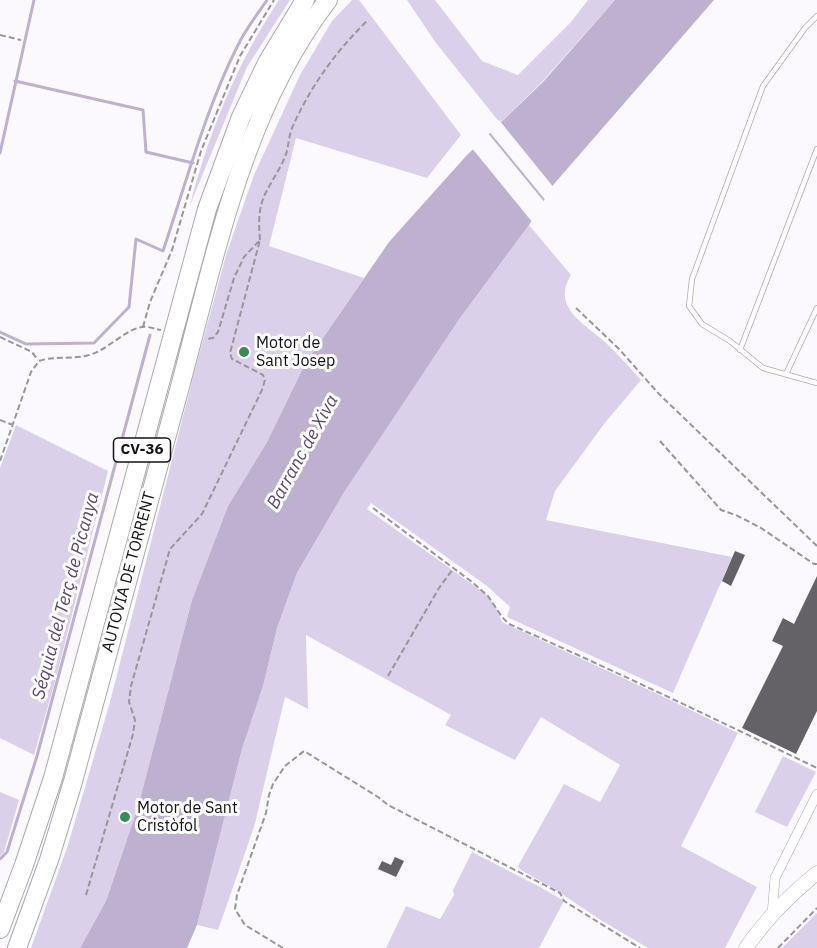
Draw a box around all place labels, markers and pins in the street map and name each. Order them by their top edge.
place label: Motor de Sant Josep [256,333,335,371]
marker: Motor de Sant Josep [237,345,251,359]
place label: Motor de Sant Cristòfol [137,798,237,836]
marker: Motor de Sant Cristòfol [118,810,132,824]

